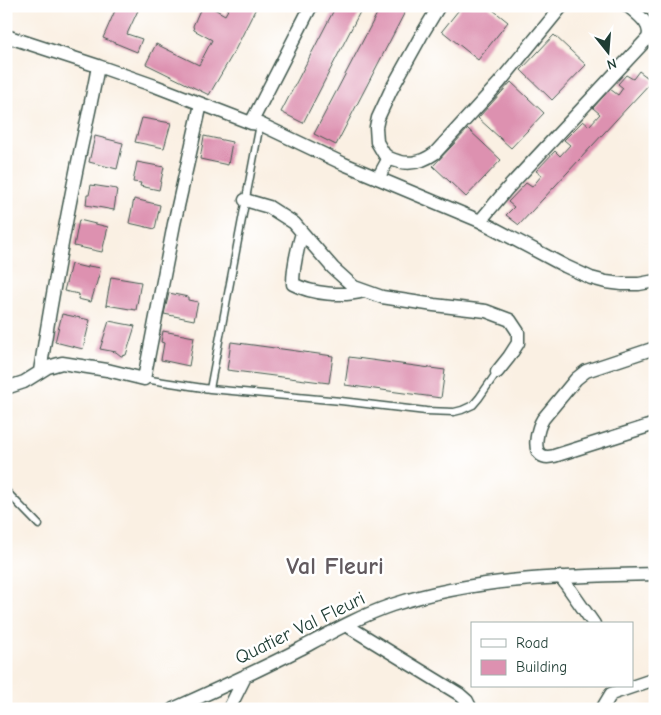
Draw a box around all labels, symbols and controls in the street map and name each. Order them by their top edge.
north arrow [584,28,634,78]
text: N [605,54,619,73]
district label: Val Fleuri [286,552,384,580]
street label: Quatier Val Fleuri [231,587,369,669]
legend [471,622,634,688]
text: Road [516,634,548,652]
text: Building [516,658,567,676]

